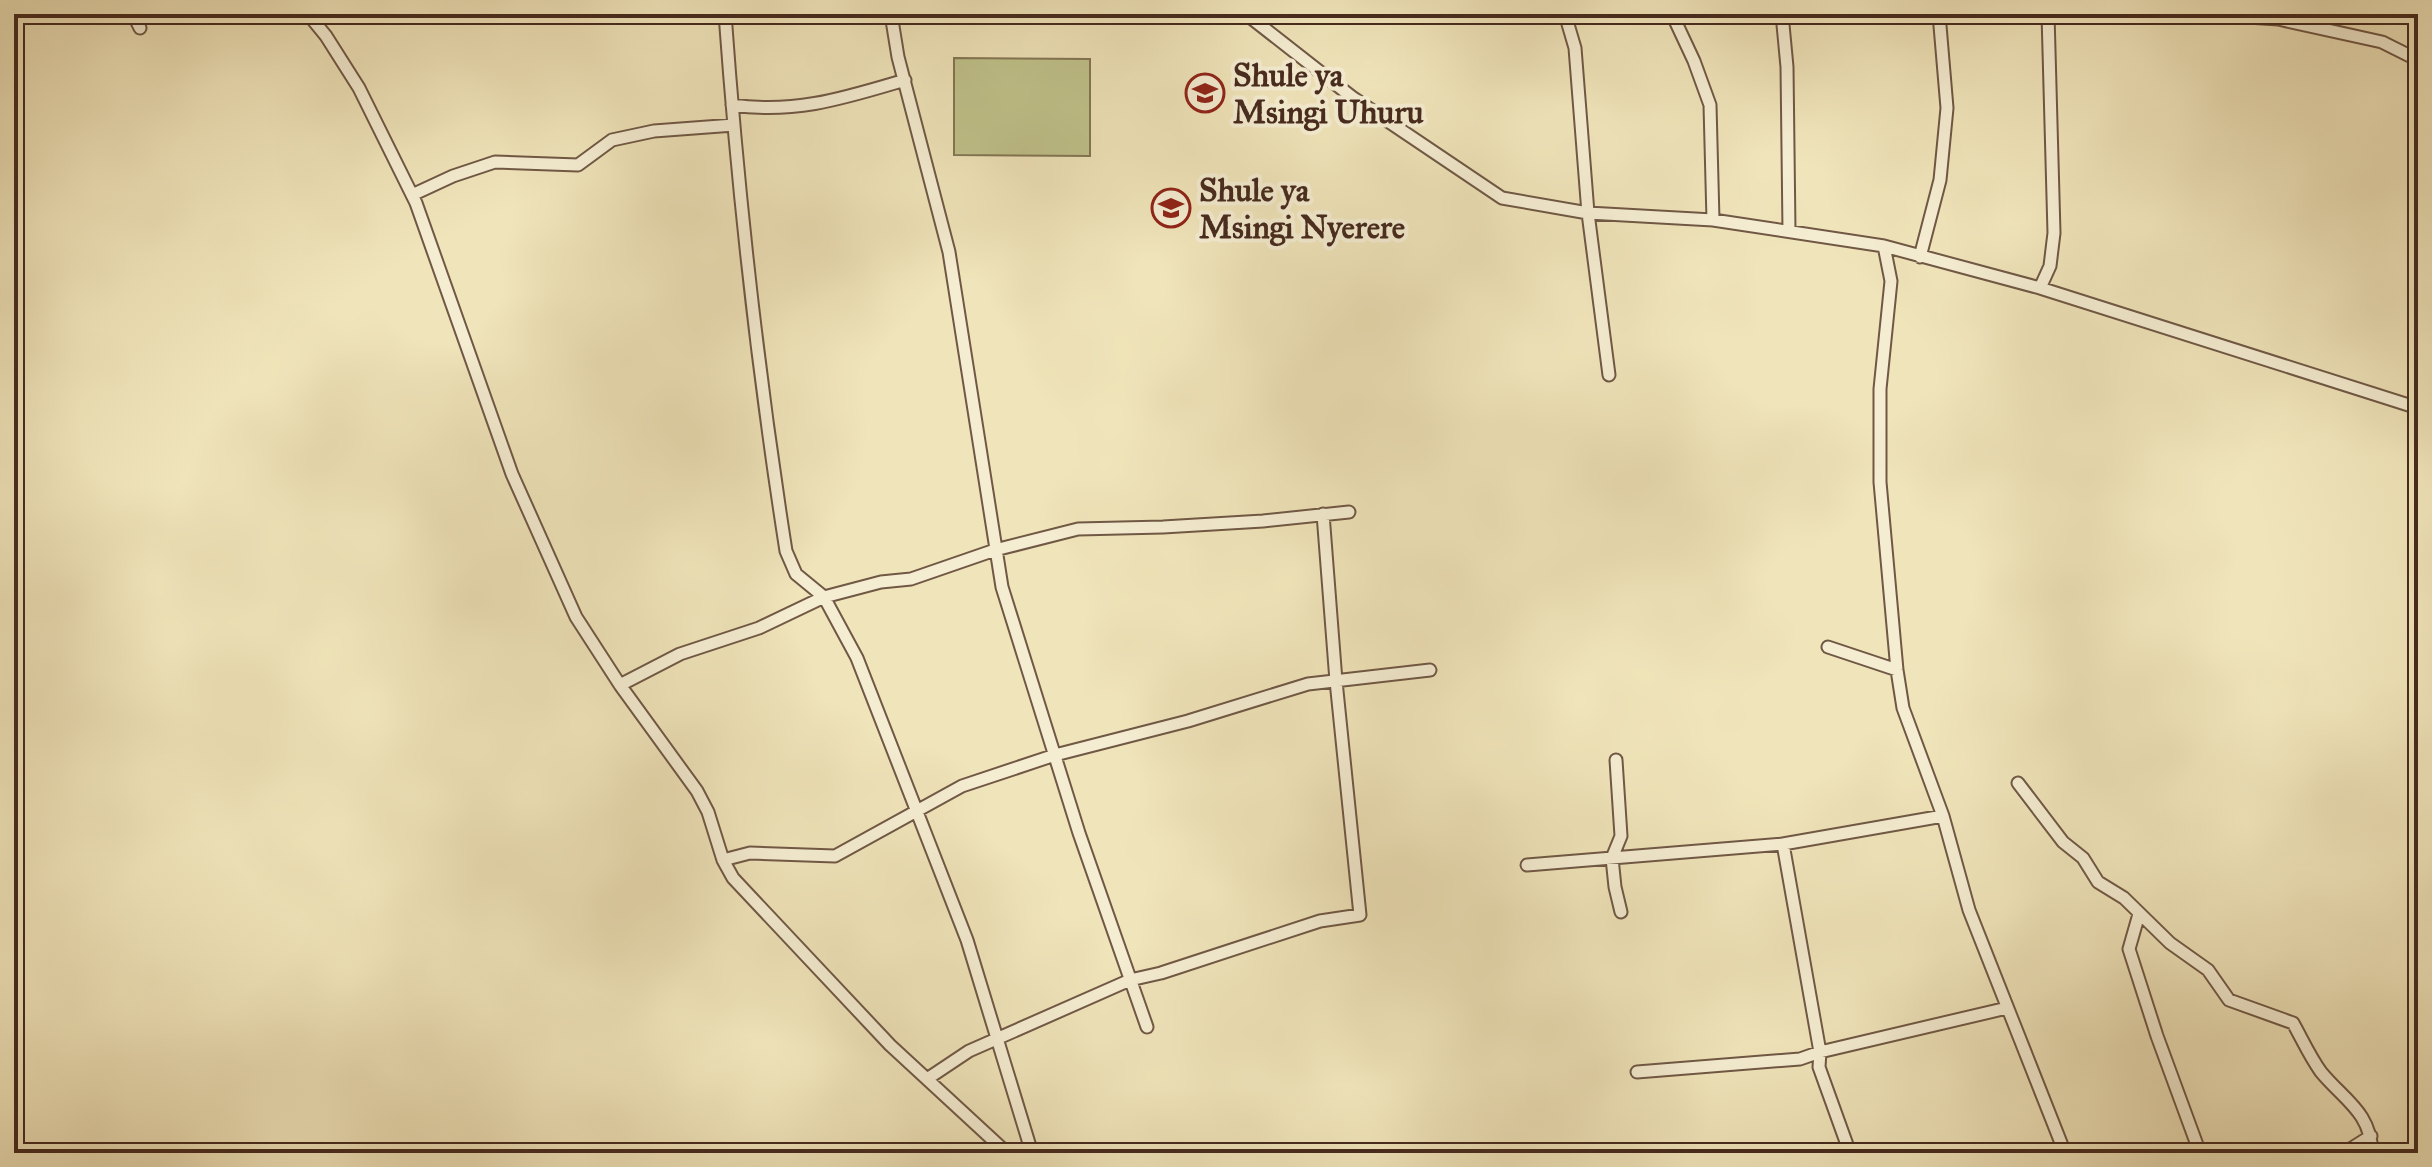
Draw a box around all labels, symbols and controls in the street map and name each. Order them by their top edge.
place label: Shule ya Msingi Uhuru [1233,56,1424,132]
school or university icon: Shule ya Msingi Uhuru [1184,72,1226,114]
place label: Shule ya Msingi Nyerere [1199,171,1405,247]
school or university icon: Shule ya Msingi Nyerere [1150,187,1192,229]

